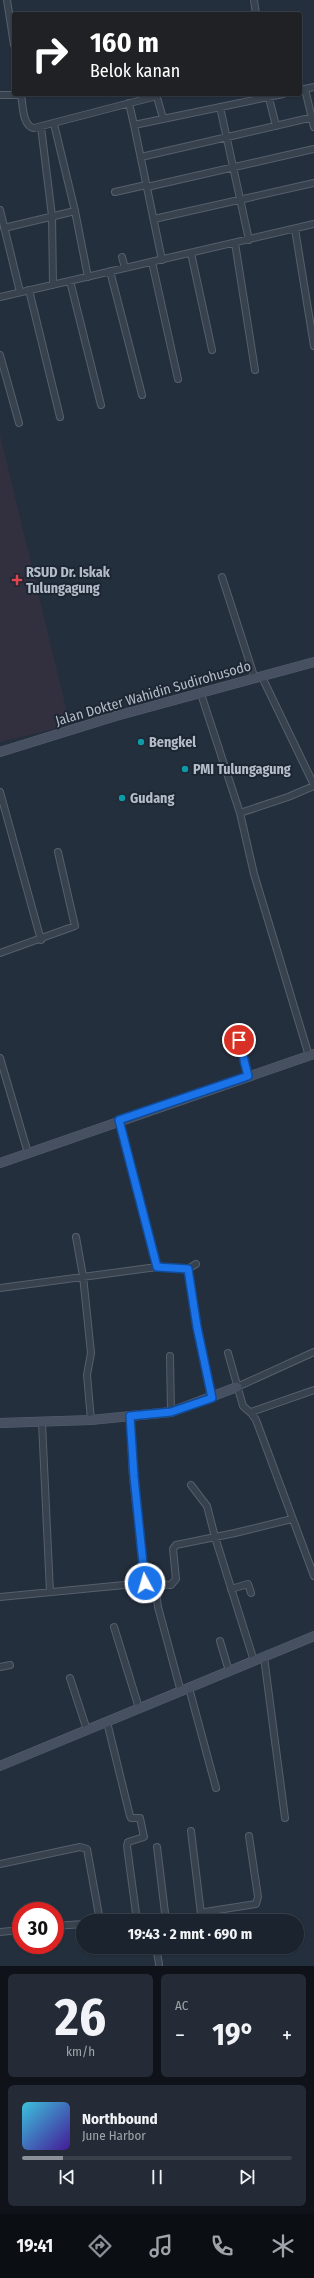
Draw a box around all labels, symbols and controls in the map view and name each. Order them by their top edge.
text: 160 m [90,26,159,59]
icon: right [24,28,76,80]
text: Belok kanan [90,60,180,82]
place label: RSUD Dr. Iskak Tulungagung [26,564,111,597]
marker: RSUD Dr. Iskak Tulungagung [11,574,23,586]
street label: Jalan Dokter Wahidin Sudirohusodo [53,657,253,730]
place label: Bengkel [149,734,196,751]
marker: Bengkel [136,737,146,747]
place label: PMI Tulungagung [193,761,291,778]
marker: PMI Tulungagung [180,764,190,774]
place label: Gudang [130,790,174,807]
marker: Gudang [117,793,127,803]
pin [222,1023,256,1057]
icon: arrive [228,1029,250,1051]
position arrow [124,1562,166,1604]
speed limit sign: 30 [12,1902,64,1954]
text: 19:43 · 2 mnt · 690 m [128,1925,252,1943]
text: 26 [55,1986,106,2049]
text: AC [175,1998,188,2013]
text: 19° [212,2017,255,2053]
text: − [175,2022,185,2049]
text: + [282,2022,292,2049]
text: km/h [66,2044,95,2059]
text: Northbound [82,2110,158,2128]
text: June Harbor [82,2128,146,2143]
icon: previous [56,2166,78,2188]
icon: pause [146,2166,168,2188]
icon: next [236,2166,258,2188]
icon: directions [86,2232,114,2260]
icon: music [147,2232,175,2260]
icon: phone [208,2232,236,2260]
icon: climate [269,2232,297,2260]
text: 19:41 [17,2235,53,2257]

